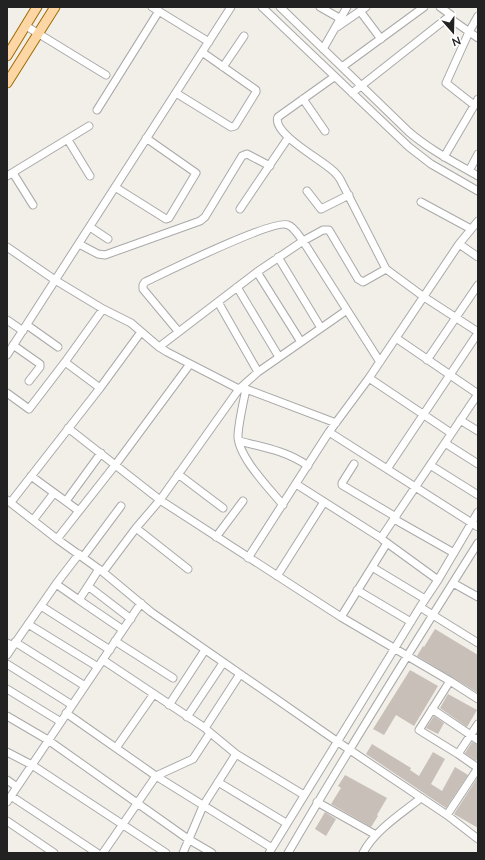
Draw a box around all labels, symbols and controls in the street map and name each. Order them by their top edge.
north arrow [433,12,473,52]
text: N [450,34,463,49]

